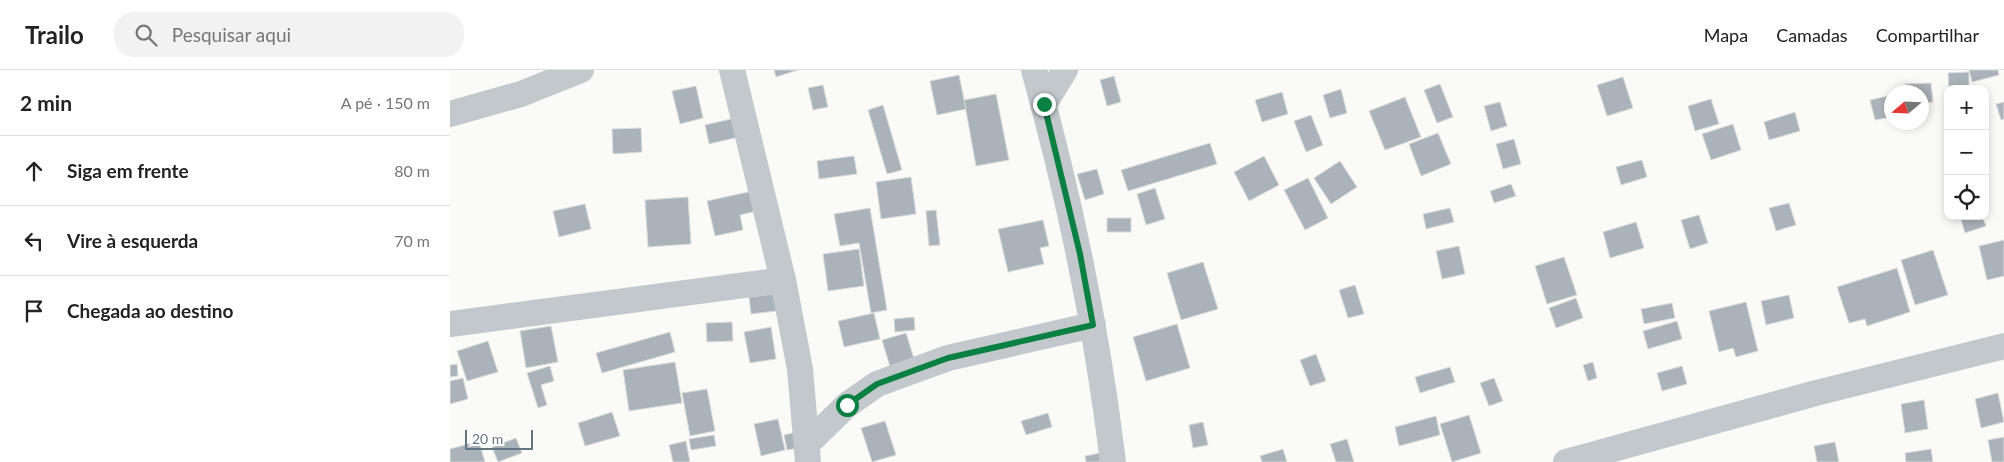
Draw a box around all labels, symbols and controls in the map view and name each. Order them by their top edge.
search box [114,12,464,57]
text: Trailo [25,20,84,49]
icon: search [132,21,160,49]
text: Pesquisar aqui [172,23,291,46]
text: Mapa [1704,24,1748,46]
text: Camadas [1776,24,1848,46]
text: Compartilhar [1876,24,1979,46]
north arrow [1884,85,1929,130]
map controls [1944,85,1989,220]
button: + [1944,85,1989,130]
text: 2 min [20,90,72,115]
text: A pé · 150 m [341,93,430,112]
route end [1033,93,1056,116]
button: − [1944,130,1989,175]
icon: ahead [20,157,48,185]
text: Siga em frente [67,159,189,182]
text: 80 m [394,161,430,180]
button: locate [1944,175,1989,220]
icon: left [20,227,48,255]
text: Vire à esquerda [67,229,198,252]
text: 70 m [394,231,430,250]
icon: arrive [20,297,48,325]
text: Chegada ao destino [67,299,233,322]
route start [836,394,859,417]
scale bar [465,427,532,450]
text: 20 m [472,430,503,447]

